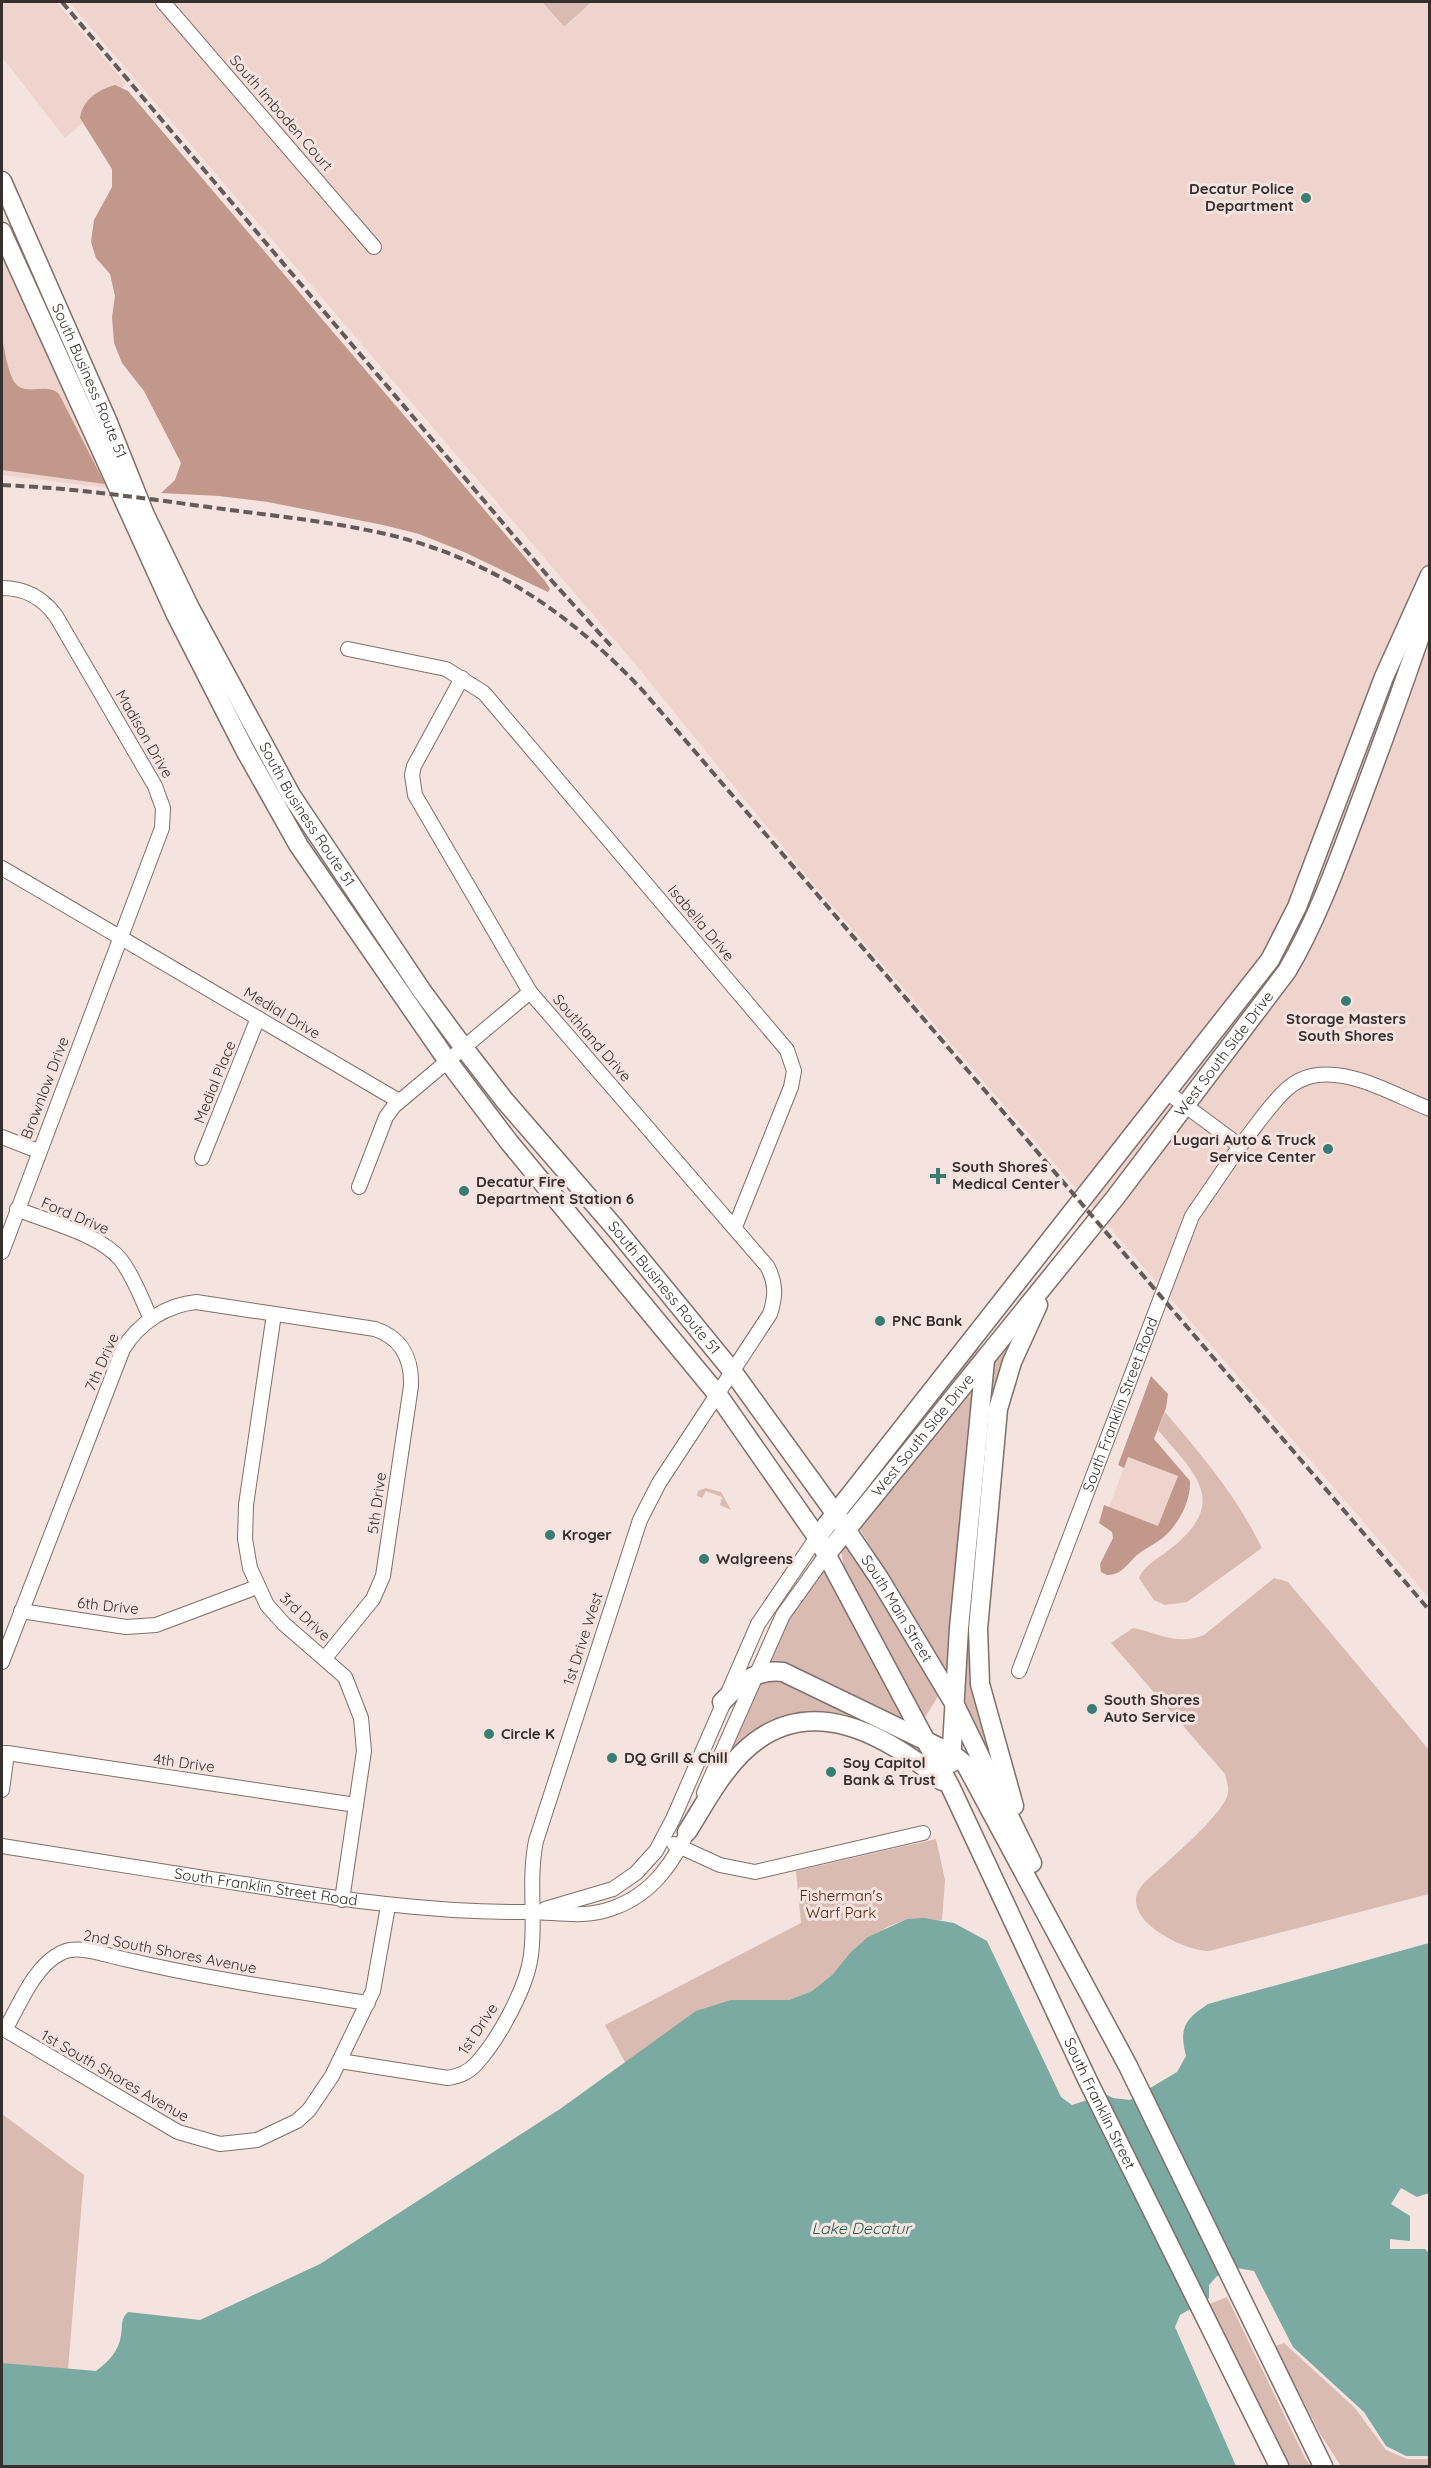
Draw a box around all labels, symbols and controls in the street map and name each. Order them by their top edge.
street label: South Imboden Court [226,51,337,175]
place label: Decatur Police Department [1189,179,1294,215]
marker: Decatur Police Department [1299,191,1313,205]
street label: South Business Route 51 [48,300,131,461]
street label: Madison Drive [112,686,177,781]
street label: South Business Route 51 [255,739,359,890]
street label: Isabella Drive [664,881,739,965]
street label: Medial Drive [241,982,324,1043]
street label: West South Side Drive [1170,987,1277,1120]
street label: Southland Drive [549,990,636,1085]
marker: Storage Masters South Shores [1339,994,1353,1008]
place label: Storage Masters South Shores [1286,1009,1406,1045]
street label: Brownlow Drive [16,1034,73,1142]
street label: Medial Place [189,1038,240,1126]
place label: Lugari Auto & Truck Service Center [1173,1130,1316,1166]
marker: Lugari Auto & Truck Service Center [1321,1142,1335,1156]
place label: South Shores Medical Center [952,1157,1061,1193]
marker: South Shores Medical Center [929,1167,947,1185]
place label: Decatur Fire Department Station 6 [476,1172,634,1208]
marker: Decatur Fire Department Station 6 [457,1184,471,1198]
street label: Ford Drive [38,1193,112,1238]
street label: South Business Route 51 [604,1217,725,1358]
place label: PNC Bank [892,1311,962,1330]
marker: PNC Bank [873,1314,887,1328]
street label: South Franklin Street Road [1078,1314,1162,1494]
street label: 7th Drive [80,1330,123,1394]
street label: West South Side Drive [867,1370,978,1500]
street label: 5th Drive [363,1471,390,1535]
place label: Kroger [562,1525,612,1544]
marker: Kroger [543,1528,557,1542]
place label: Walgreens [716,1549,793,1568]
street label: South Main Street [857,1551,937,1666]
marker: Walgreens [697,1552,711,1566]
street label: 3rd Drive [276,1588,335,1645]
street label: 1st Drive West [559,1590,607,1688]
street label: 6th Drive [76,1593,140,1618]
place label: South Shores Auto Service [1104,1690,1200,1726]
marker: South Shores Auto Service [1085,1702,1099,1716]
place label: Circle K [501,1724,555,1743]
marker: Circle K [482,1727,496,1741]
place label: DQ Grill & Chill [624,1748,728,1767]
street label: 4th Drive [152,1749,216,1776]
marker: DQ Grill & Chill [605,1751,619,1765]
place label: Soy Capitol Bank & Trust [843,1753,936,1789]
marker: Soy Capitol Bank & Trust [824,1765,838,1779]
street label: South Franklin Street Road [173,1864,359,1910]
park label: Fisherman's Warf Park [800,1886,882,1922]
street label: 2nd South Shores Avenue [82,1925,258,1978]
street label: 1st Drive [454,1999,502,2058]
street label: 1st South Shores Avenue [38,2025,193,2126]
street label: South Franklin Street [1060,2035,1140,2172]
water label: Lake Decatur [811,2218,912,2238]

